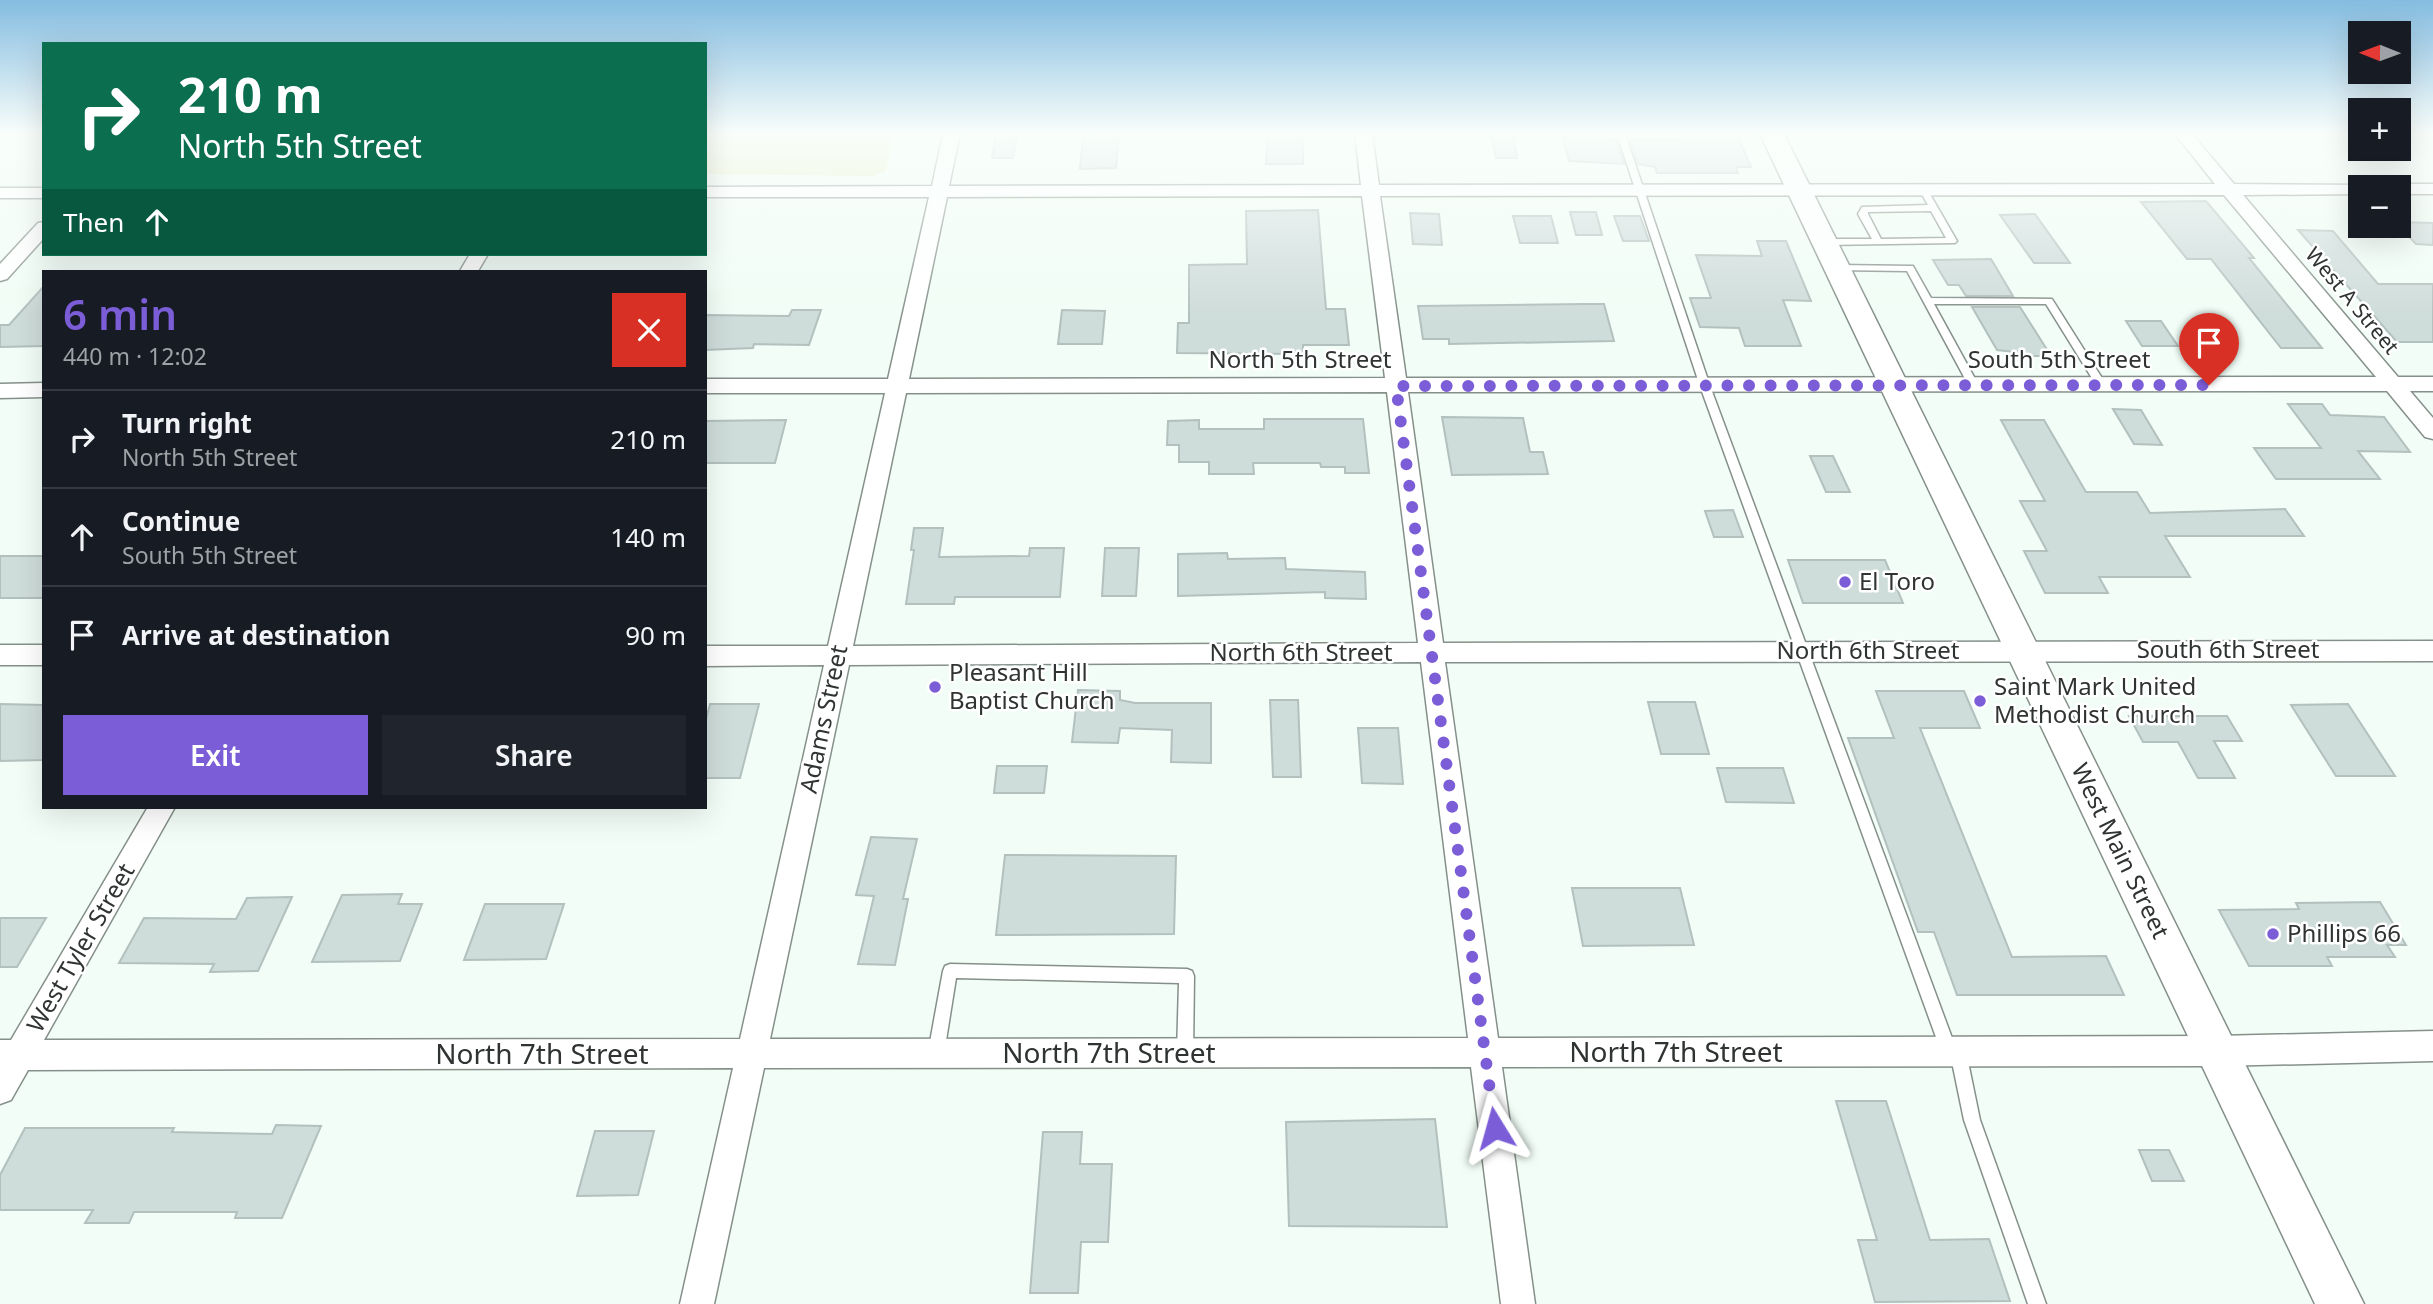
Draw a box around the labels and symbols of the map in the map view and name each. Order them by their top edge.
north arrow [2348,21,2412,84]
street label: West A Street [2300,241,2406,360]
pin [2179,313,2239,385]
street label: North 5th Street [1209,342,1392,375]
street label: South 5th Street [1968,342,2151,375]
place label: El Toro [1859,564,1935,597]
marker: El Toro [1837,574,1853,590]
street label: South 6th Street [2137,632,2320,665]
street label: North 6th Street [1777,633,1960,666]
street label: North 6th Street [1210,635,1393,668]
street label: Adams Street [791,641,854,796]
place label: Pleasant Hill Baptist Church [949,655,1115,716]
place label: Saint Mark United Methodist Church [1994,669,2196,730]
marker: Pleasant Hill Baptist Church [927,679,943,695]
marker: Saint Mark United Methodist Church [1972,693,1988,709]
street label: West Main Street [2065,757,2178,944]
street label: West Tyler Street [18,857,142,1038]
place label: Phillips 66 [2287,916,2401,949]
marker: Phillips 66 [2265,926,2281,942]
street label: North 7th Street [1569,1032,1783,1070]
street label: North 7th Street [1002,1033,1216,1071]
street label: North 7th Street [435,1034,649,1072]
position arrow [1458,1091,1532,1165]

